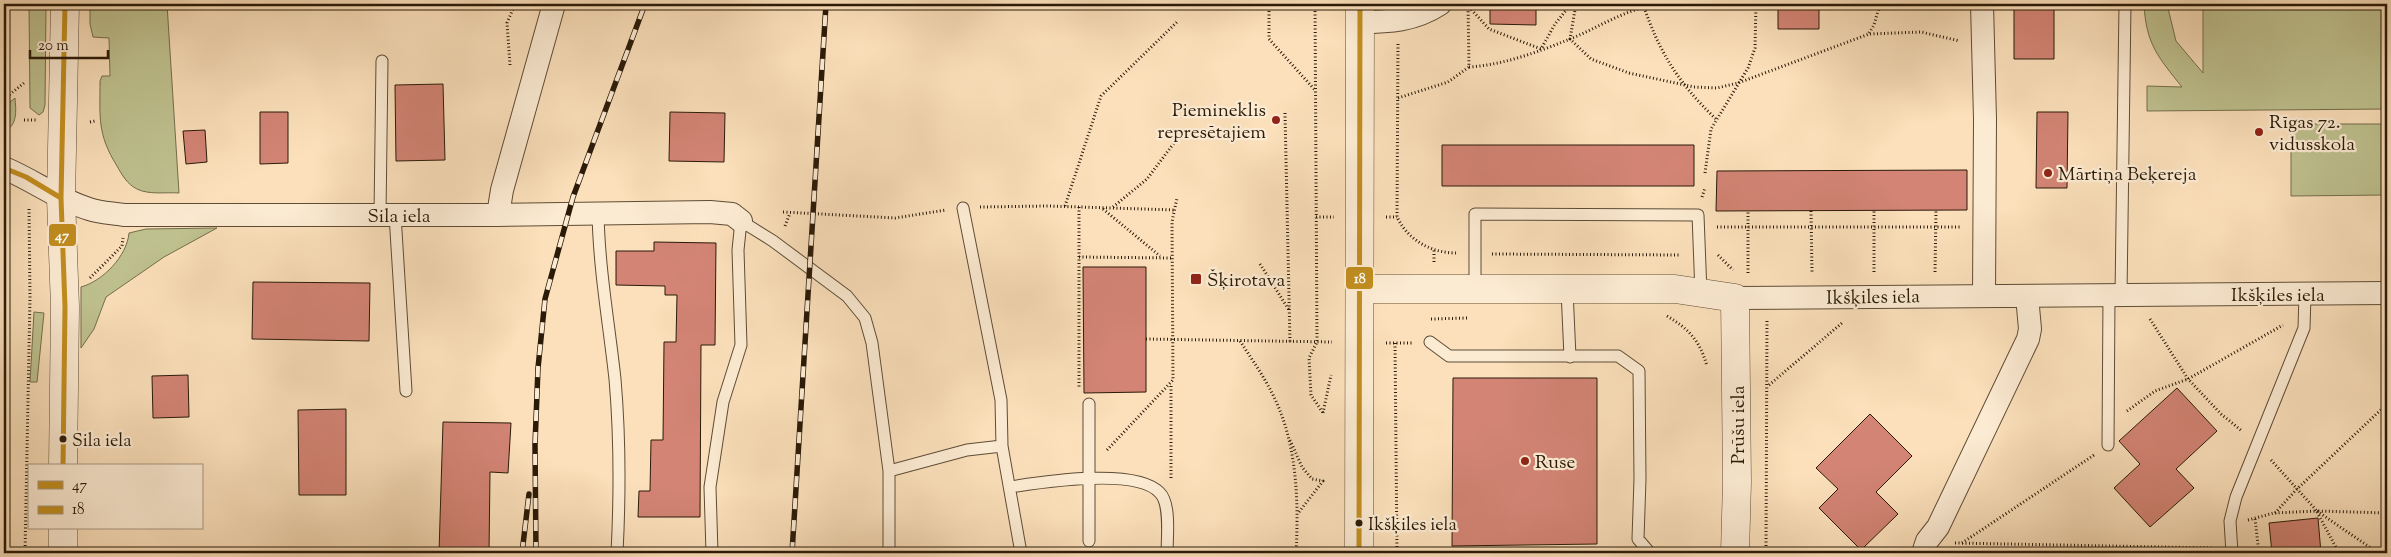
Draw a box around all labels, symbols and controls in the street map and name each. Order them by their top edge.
scale bar [30,28,108,60]
text: 20 m [38,36,69,57]
place label: Piemineklis represētajiem [1157,98,1266,147]
place label: Rīgas 72. vidusskola [2269,110,2355,159]
marker: Piemineklis represētajiem [1270,114,1282,126]
marker: Rīgas 72. vidusskola [2253,126,2265,138]
place label: Mārtiņa Beķereja [2058,162,2197,189]
marker: Mārtiņa Beķereja [2042,167,2054,179]
street label: Sila iela [368,204,431,231]
line badge: 47 [48,223,77,247]
text: 47 [54,227,70,247]
line badge: 18 [1345,266,1374,290]
place label: Šķirotava [1207,268,1285,295]
text: 18 [1354,270,1366,290]
marker: Šķirotava [1189,272,1203,286]
street label: Ikšķiles iela [2231,283,2325,310]
street label: Ikšķiles iela [1826,284,1920,313]
street label: Prūšu iela [1726,385,1753,465]
place label: Sila iela [72,429,132,455]
marker: Sila iela [58,434,68,444]
place label: Ruse [1535,450,1576,477]
marker: Ruse [1519,455,1531,467]
legend [28,464,202,530]
text: 47 [72,476,88,497]
text: 18 [72,500,85,521]
place label: Ikšķiles iela [1368,513,1457,539]
marker: Ikšķiles iela [1354,518,1364,528]

